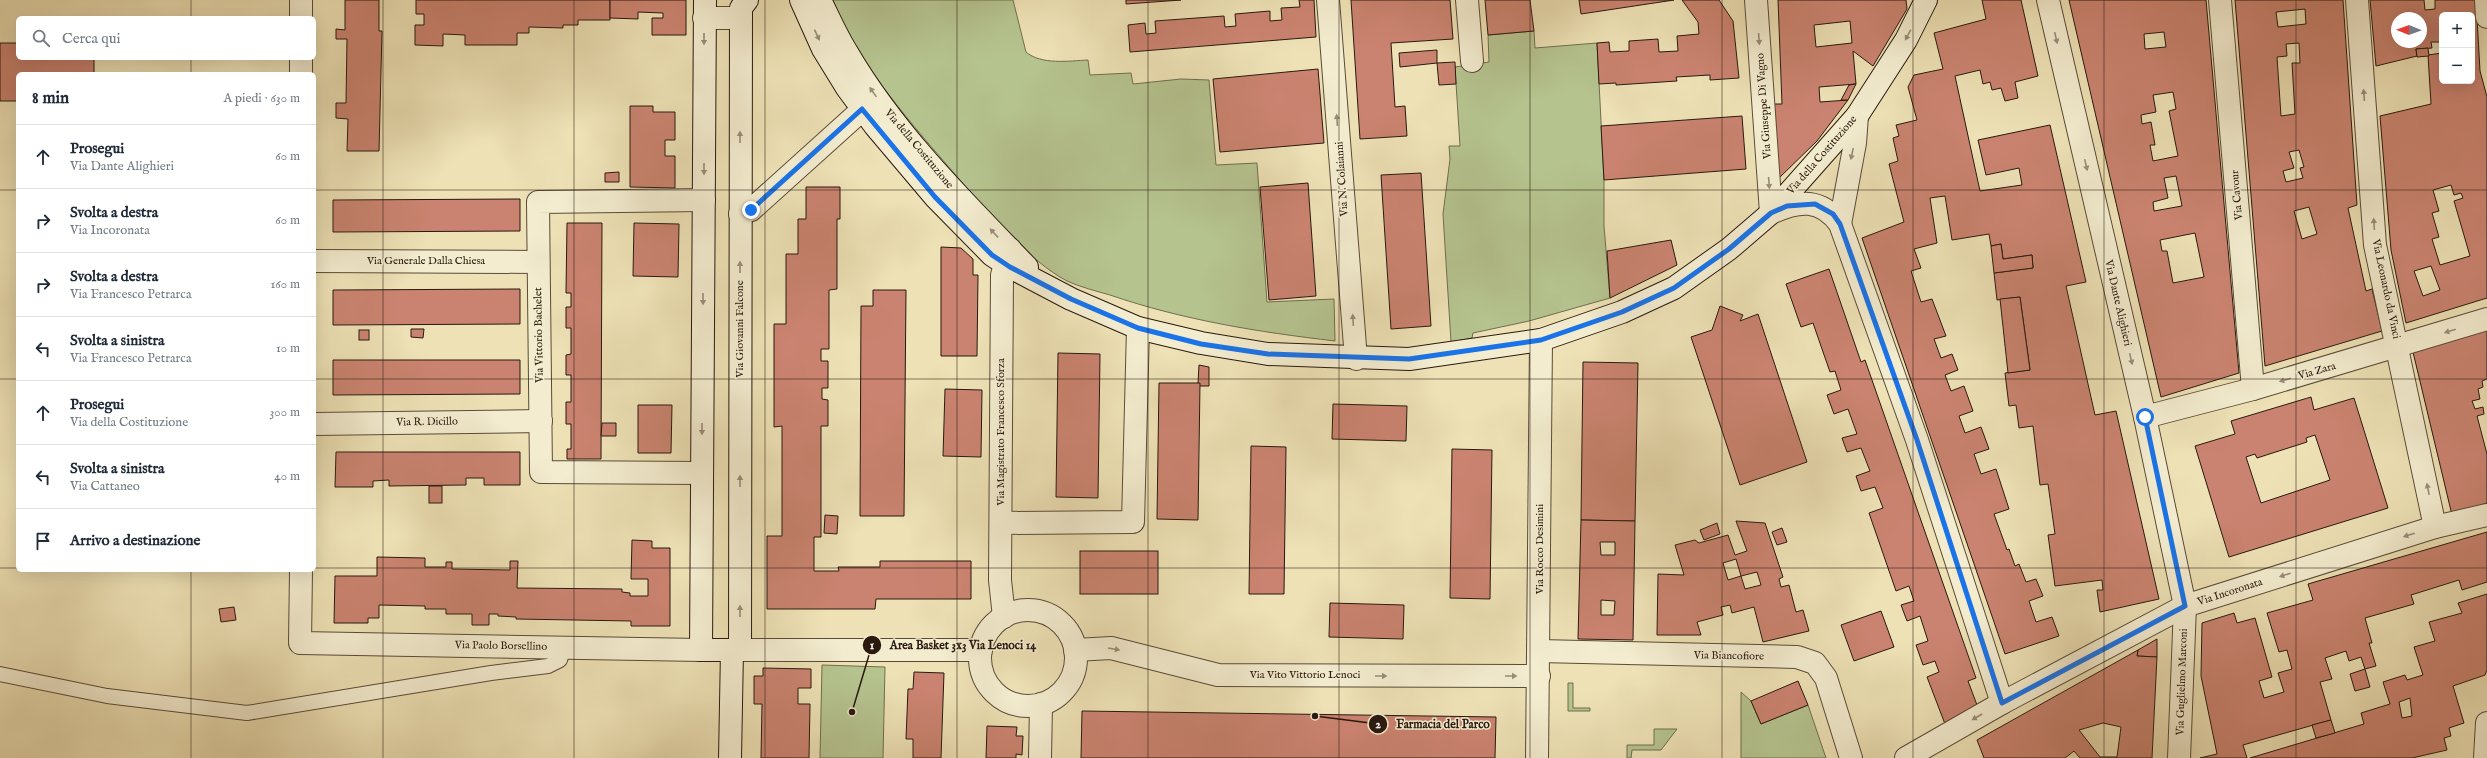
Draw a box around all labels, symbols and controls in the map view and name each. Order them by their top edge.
north arrow [2391,12,2427,48]
map controls [2439,12,2475,84]
button: + [2439,12,2475,48]
search box [16,16,316,60]
icon: search [30,27,52,49]
text: Cerca qui [62,29,121,48]
one-way arrow [1905,29,1911,41]
one-way arrow [814,30,820,41]
one-way arrow [2054,32,2060,44]
one-way arrow [701,33,707,46]
one-way arrow [1755,33,1762,45]
button: − [2439,48,2475,84]
street label: Via Giuseppe Di Vagno [1753,53,1775,160]
one-way arrow [869,87,877,97]
text: 8 min [32,88,69,109]
one-way arrow [2360,89,2367,101]
text: A piedi · 630 m [223,90,300,107]
street label: Via della Costituzione [881,105,957,192]
street label: Via della Costituzione [1783,113,1860,198]
one-way arrow [1334,114,1341,126]
one-way arrow [737,130,743,143]
text: Prosegui [70,139,124,158]
street label: Via N. Colaianni [1332,141,1352,218]
icon: ahead [32,146,54,168]
text: 60 m [275,148,300,165]
one-way arrow [1849,148,1855,160]
text: Via Dante Alighieri [70,158,174,175]
one-way arrow [2083,158,2089,171]
one-way arrow [701,163,707,176]
street label: Via Cavour [2228,169,2246,222]
one-way arrow [1765,177,1772,189]
route end [742,201,760,219]
text: Svolta a destra [70,203,158,222]
icon: right [32,210,54,232]
text: 60 m [275,212,300,229]
one-way arrow [2370,218,2377,230]
text: Via Incoronata [70,222,150,239]
one-way arrow [990,228,999,238]
street label: Via Leonardo da Vinci [2368,237,2403,340]
street label: Via Generale Dalla Chiesa [366,254,485,268]
street label: Via Dante Alighieri [2101,258,2135,348]
one-way arrow [737,260,743,273]
text: Svolta a destra [70,267,158,286]
icon: right [32,274,54,296]
text: 160 m [270,276,300,293]
street label: Via Giovanni Falcone [733,280,747,379]
text: Via Francesco Petrarca [70,286,192,303]
street label: Via Vittorio Bachelet [531,287,547,384]
one-way arrow [700,293,706,306]
one-way arrow [1349,314,1356,326]
one-way arrow [2443,328,2455,334]
text: Svolta a sinistra [70,331,165,350]
icon: left [32,338,54,360]
text: 10 m [276,340,300,357]
text: Via Francesco Petrarca [70,350,192,367]
one-way arrow [2129,353,2135,366]
street label: Via Magistrato Francesco Sforza [994,358,1008,507]
street label: Via Zara [2296,359,2338,383]
one-way arrow [2279,377,2291,383]
text: Prosegui [70,395,124,414]
icon: ahead [32,402,54,424]
text: 300 m [269,404,300,421]
route start [2136,408,2154,426]
text: Via della Costituzione [70,414,188,431]
street label: Via R. Dicillo [395,414,458,430]
one-way arrow [699,423,705,436]
text: Svolta a sinistra [70,459,165,478]
icon: left [32,466,54,488]
text: 40 m [274,468,300,485]
one-way arrow [737,474,743,487]
text: Via Cattaneo [70,478,140,495]
one-way arrow [2424,483,2430,495]
street label: Via Rocco Desimini [1533,504,1547,595]
icon: arrive [32,530,54,552]
text: Arrivo a destinazione [70,531,200,550]
one-way arrow [2402,533,2414,539]
one-way arrow [2278,572,2290,578]
street label: Via Incoronata [2195,575,2265,609]
one-way arrow [737,604,743,617]
street label: Via Guglielmo Marconi [2173,628,2191,737]
callout: Area Basket 3x3 Via Lenoci 14 [862,633,1044,657]
street label: Via Paolo Borsellino [454,638,547,654]
text: 1 [870,638,875,653]
text: Area Basket 3x3 Via Lenoci 14 [889,638,1037,653]
one-way arrow [1108,647,1120,653]
street label: Via Biancofiore [1693,648,1764,664]
street label: Via Vito Vittorio Lenoci [1249,668,1360,682]
one-way arrow [1375,673,1388,679]
one-way arrow [1505,673,1518,679]
callout: Farmacia del Parco [1368,712,1498,736]
one-way arrow [1971,713,1983,720]
text: 2 [1375,717,1381,732]
text: Farmacia del Parco [1396,717,1490,732]

